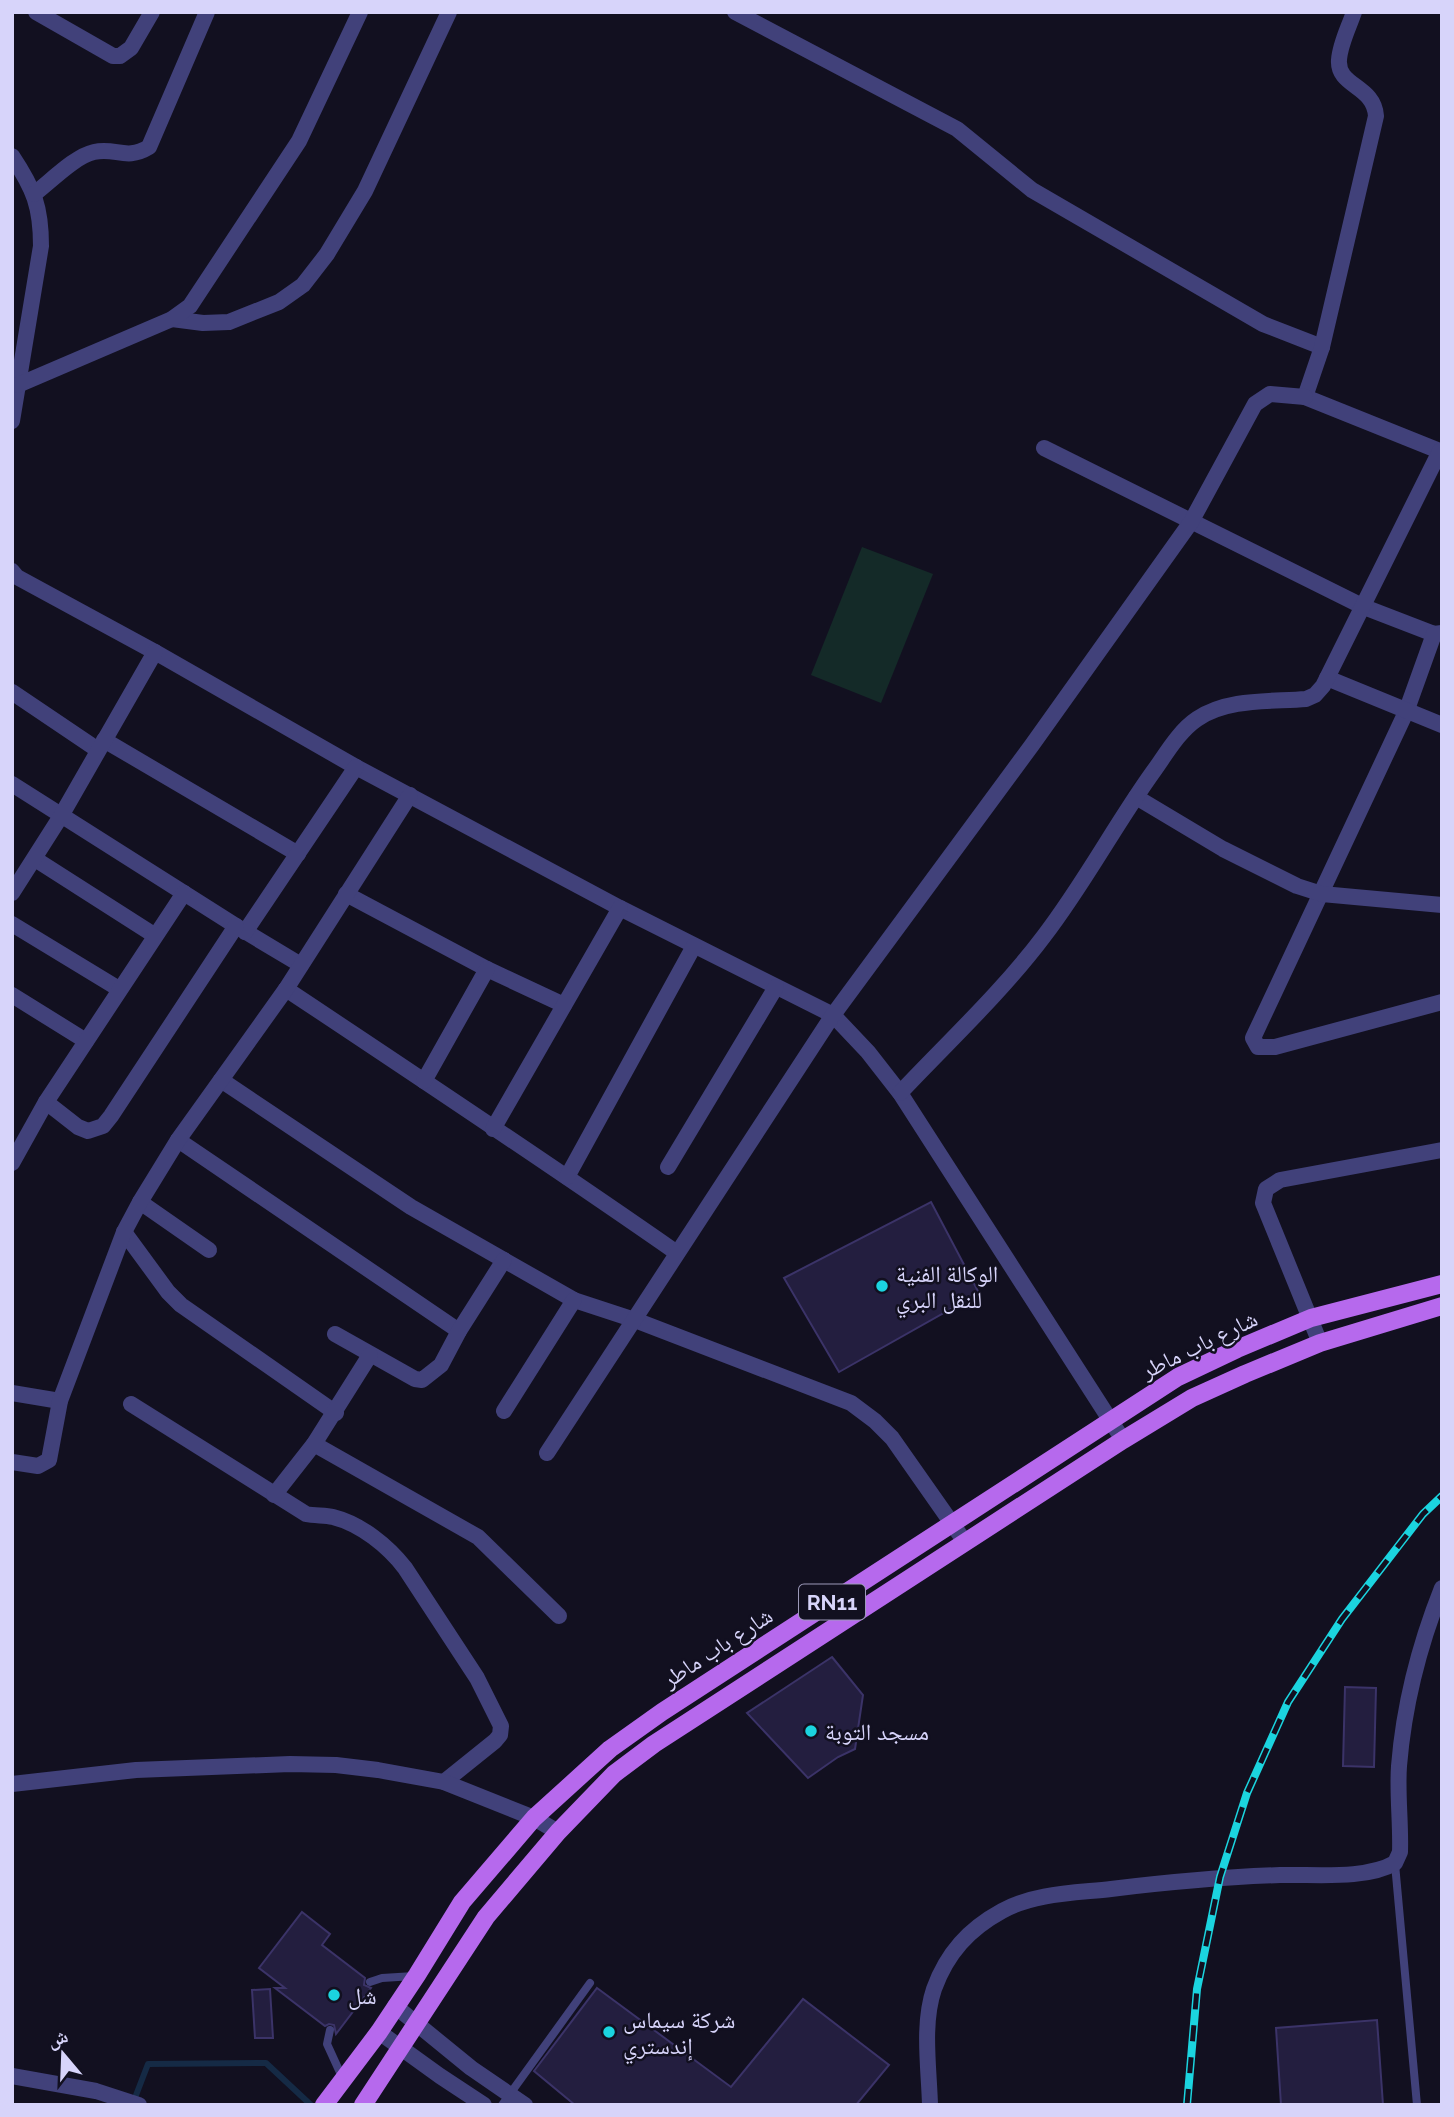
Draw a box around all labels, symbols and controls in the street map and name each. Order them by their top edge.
place label: الوكالة الفنية للنقل البري [896,1260,998,1318]
marker: الوكالة الفنية للنقل البري [874,1278,890,1294]
street label: شارع باب ماطر [1135,1304,1262,1386]
road number: RN11 [799,1584,865,1620]
street label: شارع باب ماطر [656,1601,778,1695]
place label: مسجد التوبة [825,1718,929,1745]
marker: مسجد التوبة [803,1723,819,1739]
place label: شل [348,1982,377,2010]
marker: شل [326,1987,342,2003]
place label: شركة سيماس إندستري [623,2006,735,2064]
north arrow [28,2019,98,2089]
text: ش [44,2024,71,2053]
marker: شركة سيماس إندستري [601,2024,617,2040]

